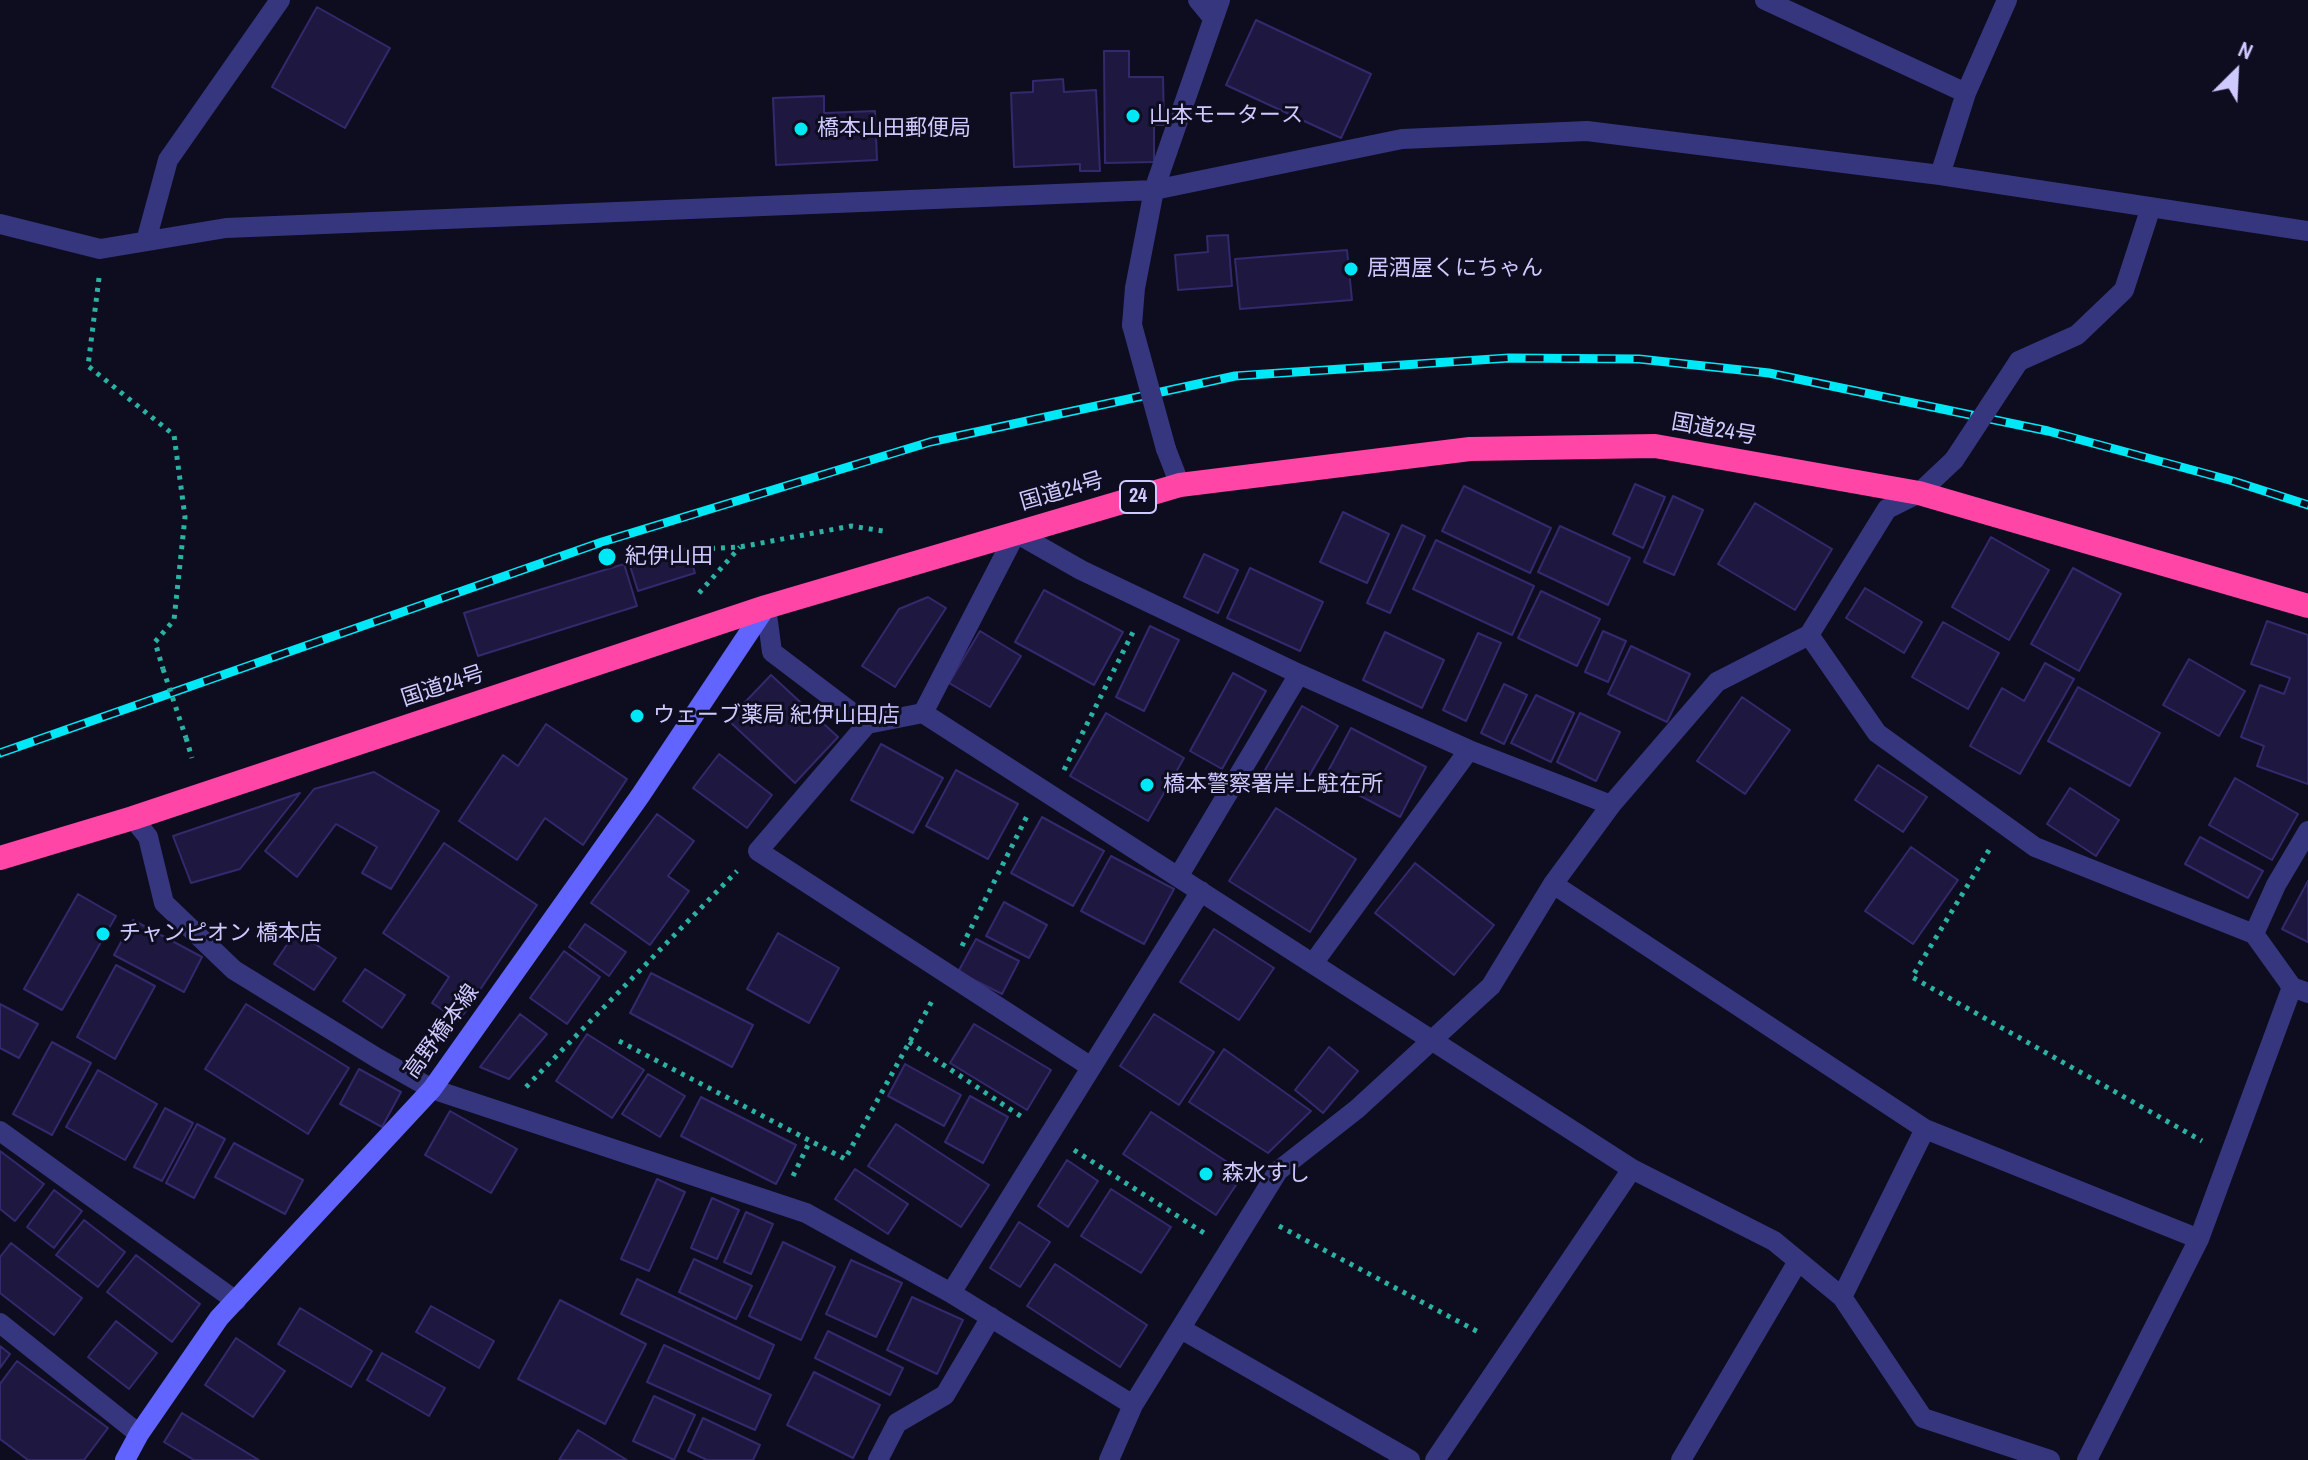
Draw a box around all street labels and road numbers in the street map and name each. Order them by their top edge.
street label: 国道24号 [1669,410,1759,450]
street label: 国道24号 [1017,467,1107,517]
road number: 24 [1120,481,1156,513]
street label: 国道24号 [398,661,488,713]
street label: 高野橋本線 [399,980,485,1084]

